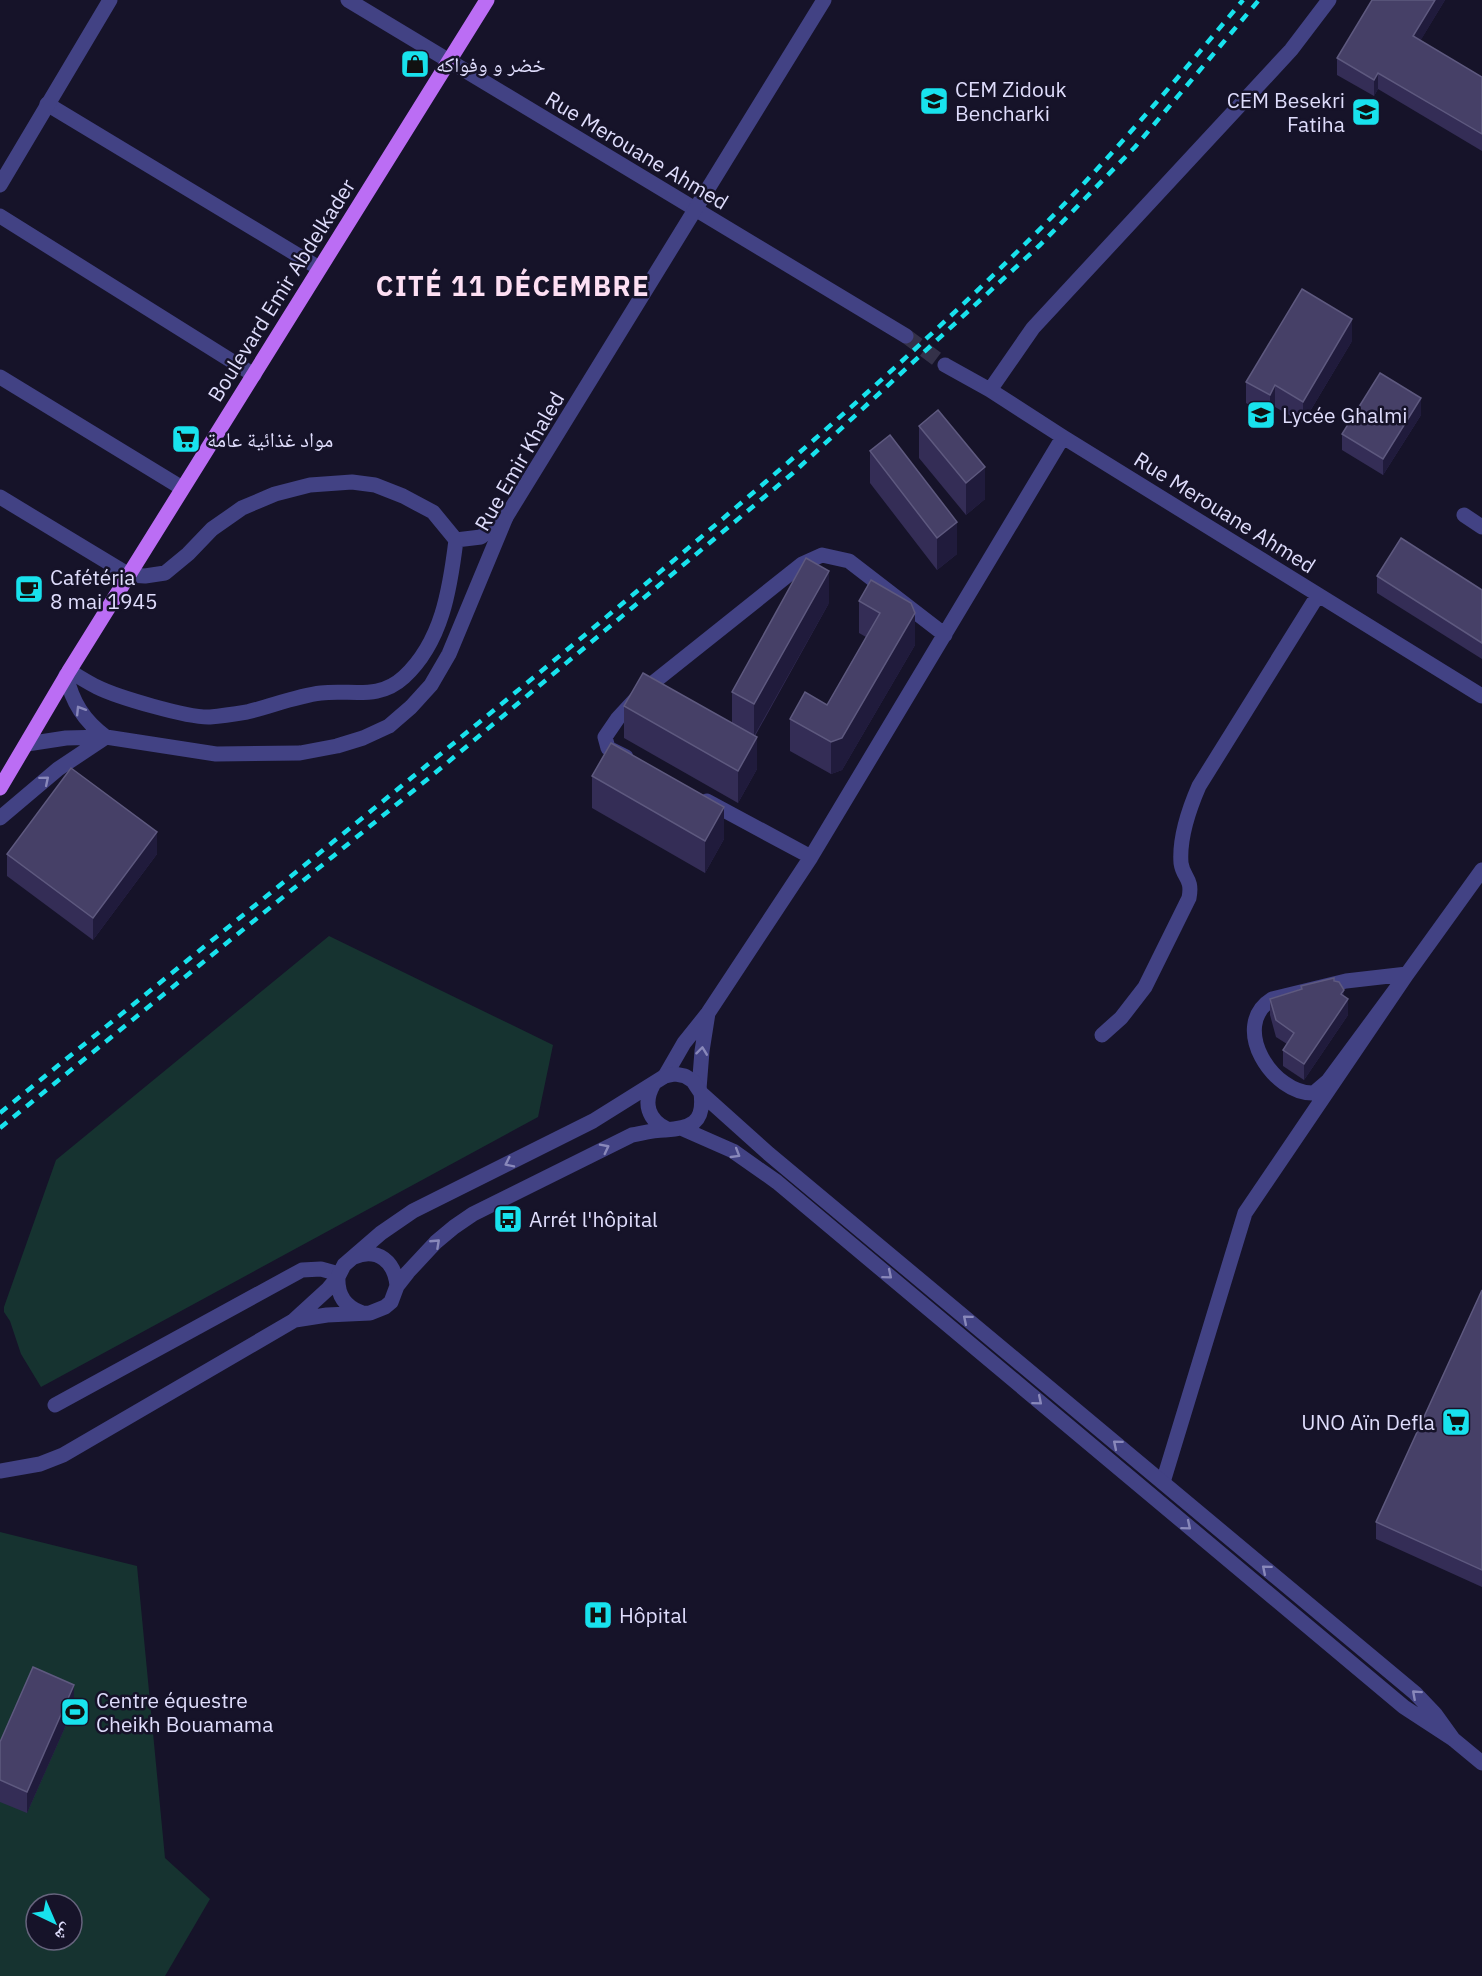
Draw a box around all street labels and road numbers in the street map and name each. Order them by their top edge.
street label: Rue Merouane Ahmed [540,84,734,216]
street label: Boulevard Emir Abdelkader [201,173,361,407]
street label: Rue Emir Khaled [468,386,570,536]
street label: Rue Merouane Ahmed [1129,445,1321,579]

